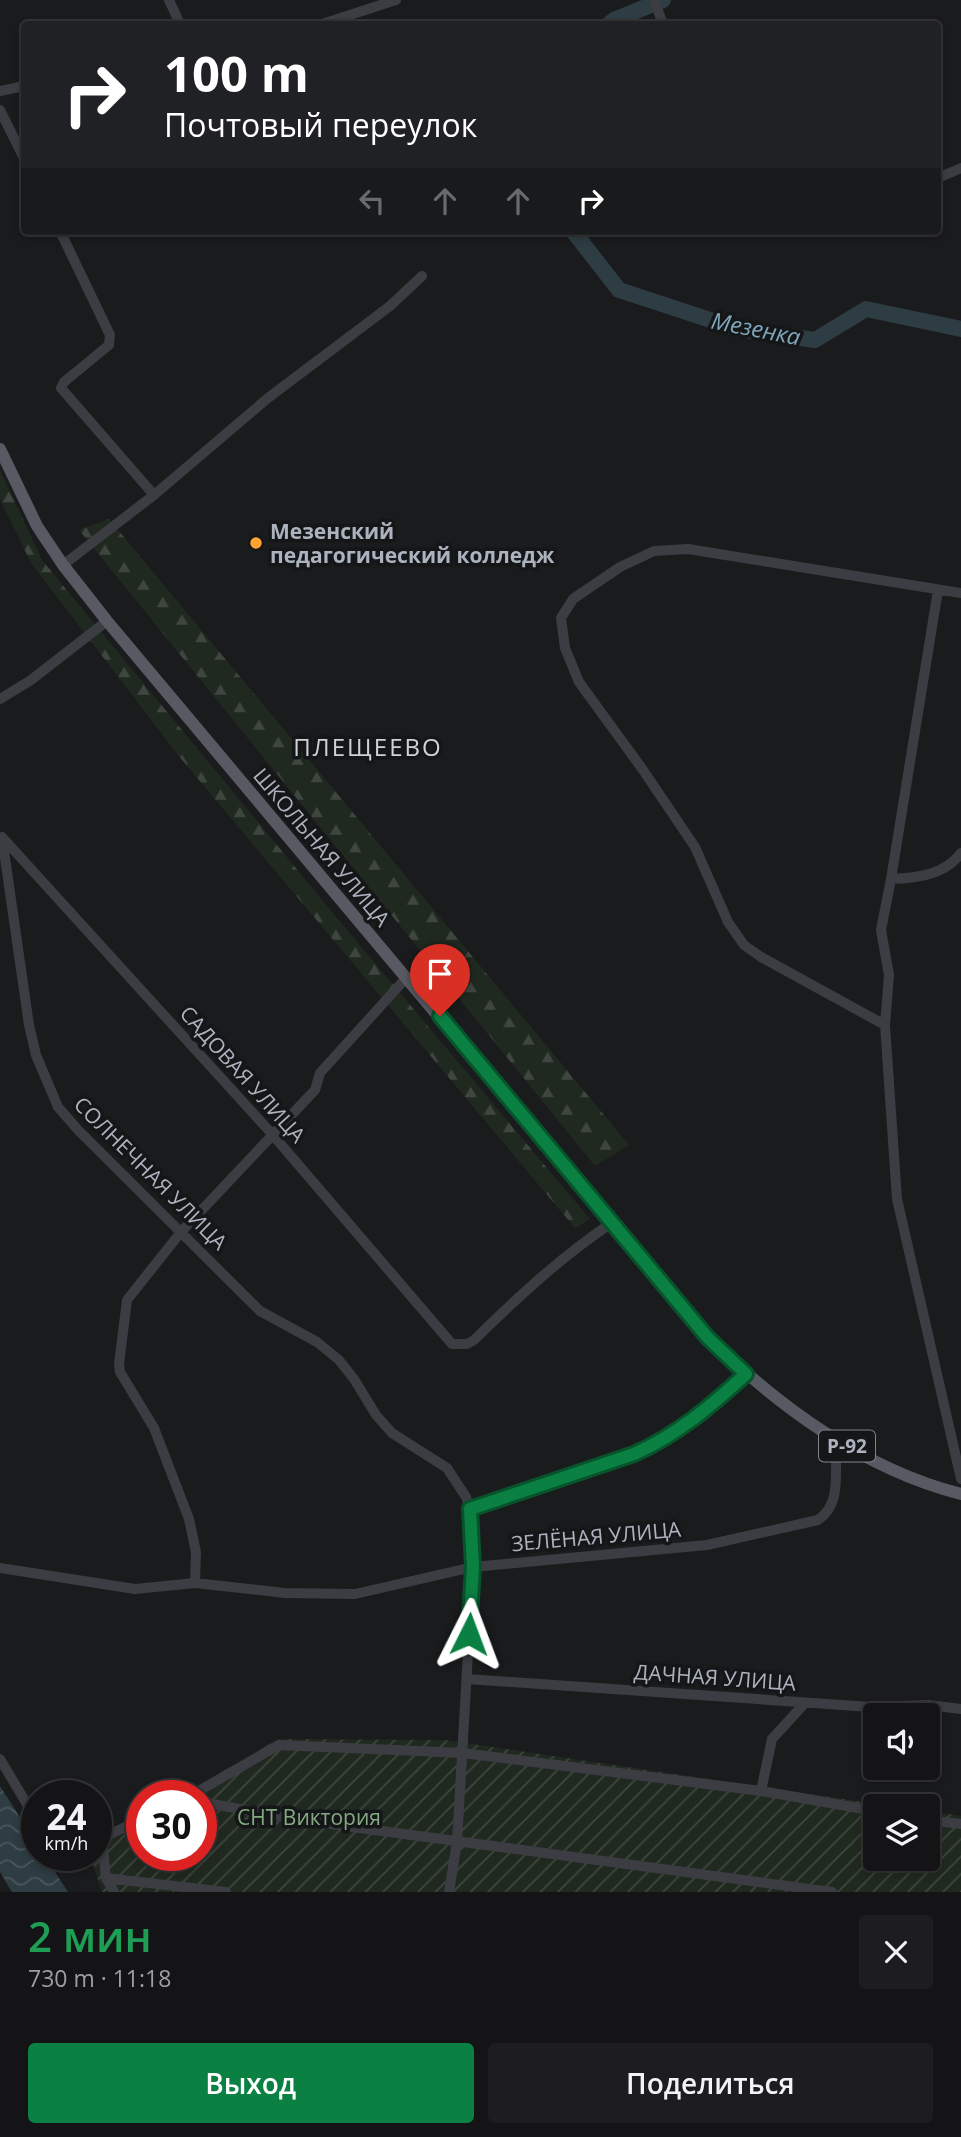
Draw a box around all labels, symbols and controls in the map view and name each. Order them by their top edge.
text: 100 m [164,40,309,106]
icon: right [49,49,140,140]
text: Почтовый переулок [164,103,477,146]
icon: left [353,182,391,220]
icon: ahead [426,182,464,220]
icon: ahead [499,182,537,220]
icon: right [572,182,610,220]
water label: Мезенка [709,304,803,352]
place label: Мезенский педагогический колледж [270,517,555,569]
marker: Мезенский педагогический колледж [248,535,264,551]
district label: ПЛЕЩЕЕВО [293,730,443,763]
street label: ШКОЛЬНАЯ УЛИЦА [247,762,397,933]
pin [410,944,470,1016]
icon: arrive [421,955,459,993]
street label: САДОВАЯ УЛИЦА [174,1000,313,1149]
street label: СОЛНЕЧНАЯ УЛИЦА [68,1090,234,1256]
road number: Р-92 [819,1430,875,1462]
street label: ЗЕЛЁНАЯ УЛИЦА [510,1515,683,1557]
position arrow [432,1597,506,1671]
street label: ДАЧНАЯ УЛИЦА [633,1657,798,1697]
map controls [863,1703,940,1871]
button: sound [863,1703,940,1780]
speed limit sign: 30 [126,1780,217,1871]
text: 24 [46,1793,87,1840]
button: layers [863,1794,940,1871]
park label: СНТ Виктория [237,1803,381,1831]
text: km/h [45,1831,88,1855]
text: 2 мин [28,1907,152,1964]
button: close [859,1915,933,1989]
text: 730 m · 11:18 [28,1962,171,1994]
button: Выход [28,2043,474,2123]
button: Поделиться [488,2043,933,2123]

